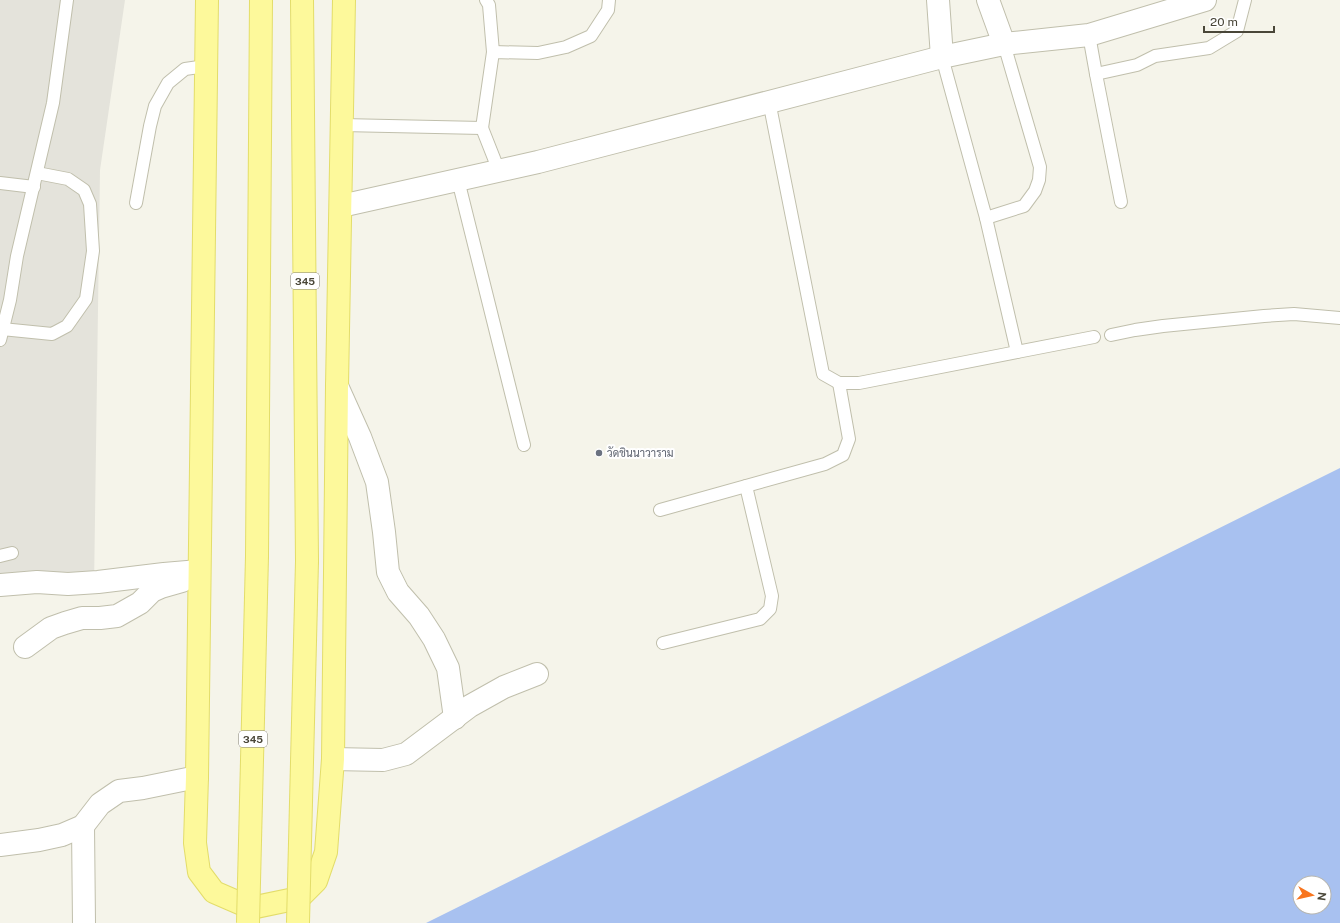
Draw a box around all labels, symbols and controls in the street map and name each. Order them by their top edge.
scale bar [1204,8,1274,34]
text: 20 m [1210,15,1238,29]
road number: 345 [291,273,319,289]
place label: วัดชินนาวาราม [607,446,674,459]
marker: วัดชินนาวาราม [594,448,604,458]
road number: 345 [239,731,267,747]
north arrow [1292,875,1332,915]
text: N [1315,891,1328,901]

